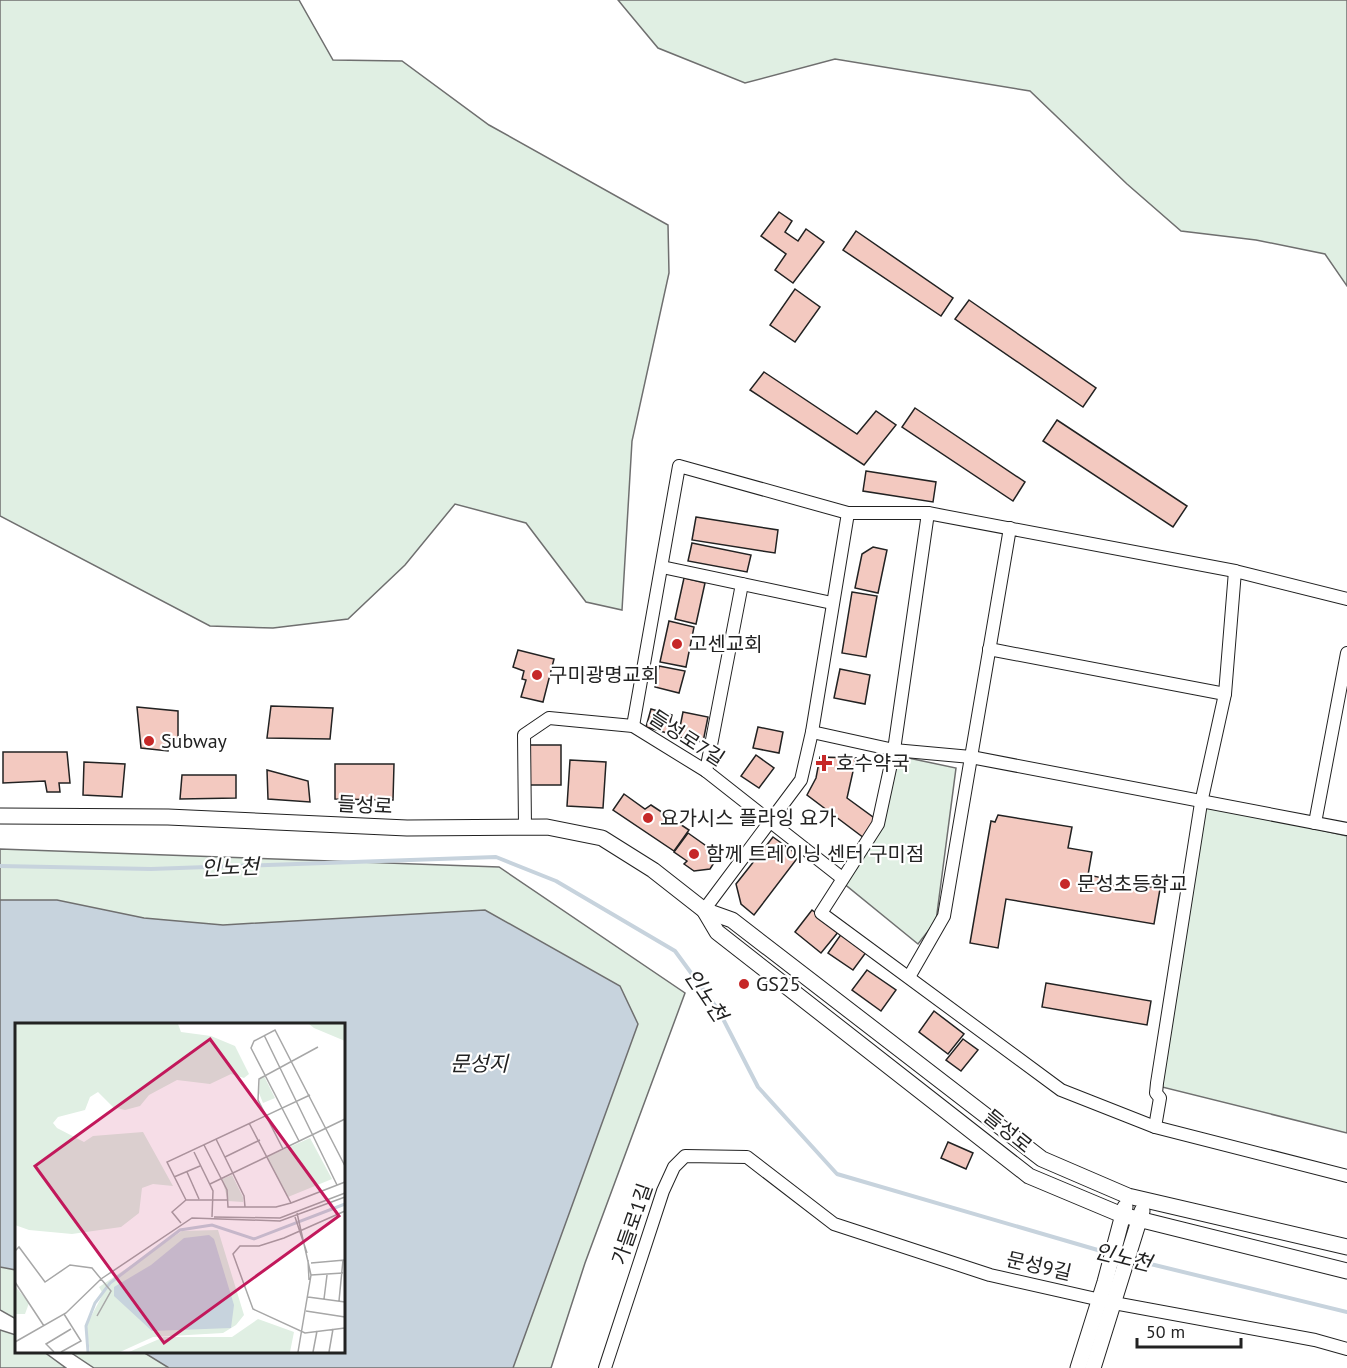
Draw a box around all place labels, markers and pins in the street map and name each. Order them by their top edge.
place label: 고센교회 [689,631,763,657]
marker: 고센교회 [670,637,684,651]
place label: 구미광명교회 [549,662,659,688]
marker: 구미광명교회 [530,668,544,682]
place label: Subway [161,728,228,754]
marker: Subway [142,734,156,748]
place label: 호수약국 [836,750,910,776]
marker: 호수약국 [817,756,831,770]
place label: 요가시스 플라잉 요가 [660,805,836,831]
marker: 요가시스 플라잉 요가 [641,811,655,825]
place label: 함께 트레이닝 센터 구미점 [706,841,924,867]
marker: 함께 트레이닝 센터 구미점 [687,847,701,861]
place label: 문성초등학교 [1077,871,1187,897]
marker: 문성초등학교 [1058,877,1072,891]
place label: GS25 [756,971,801,997]
marker: GS25 [737,977,751,991]

